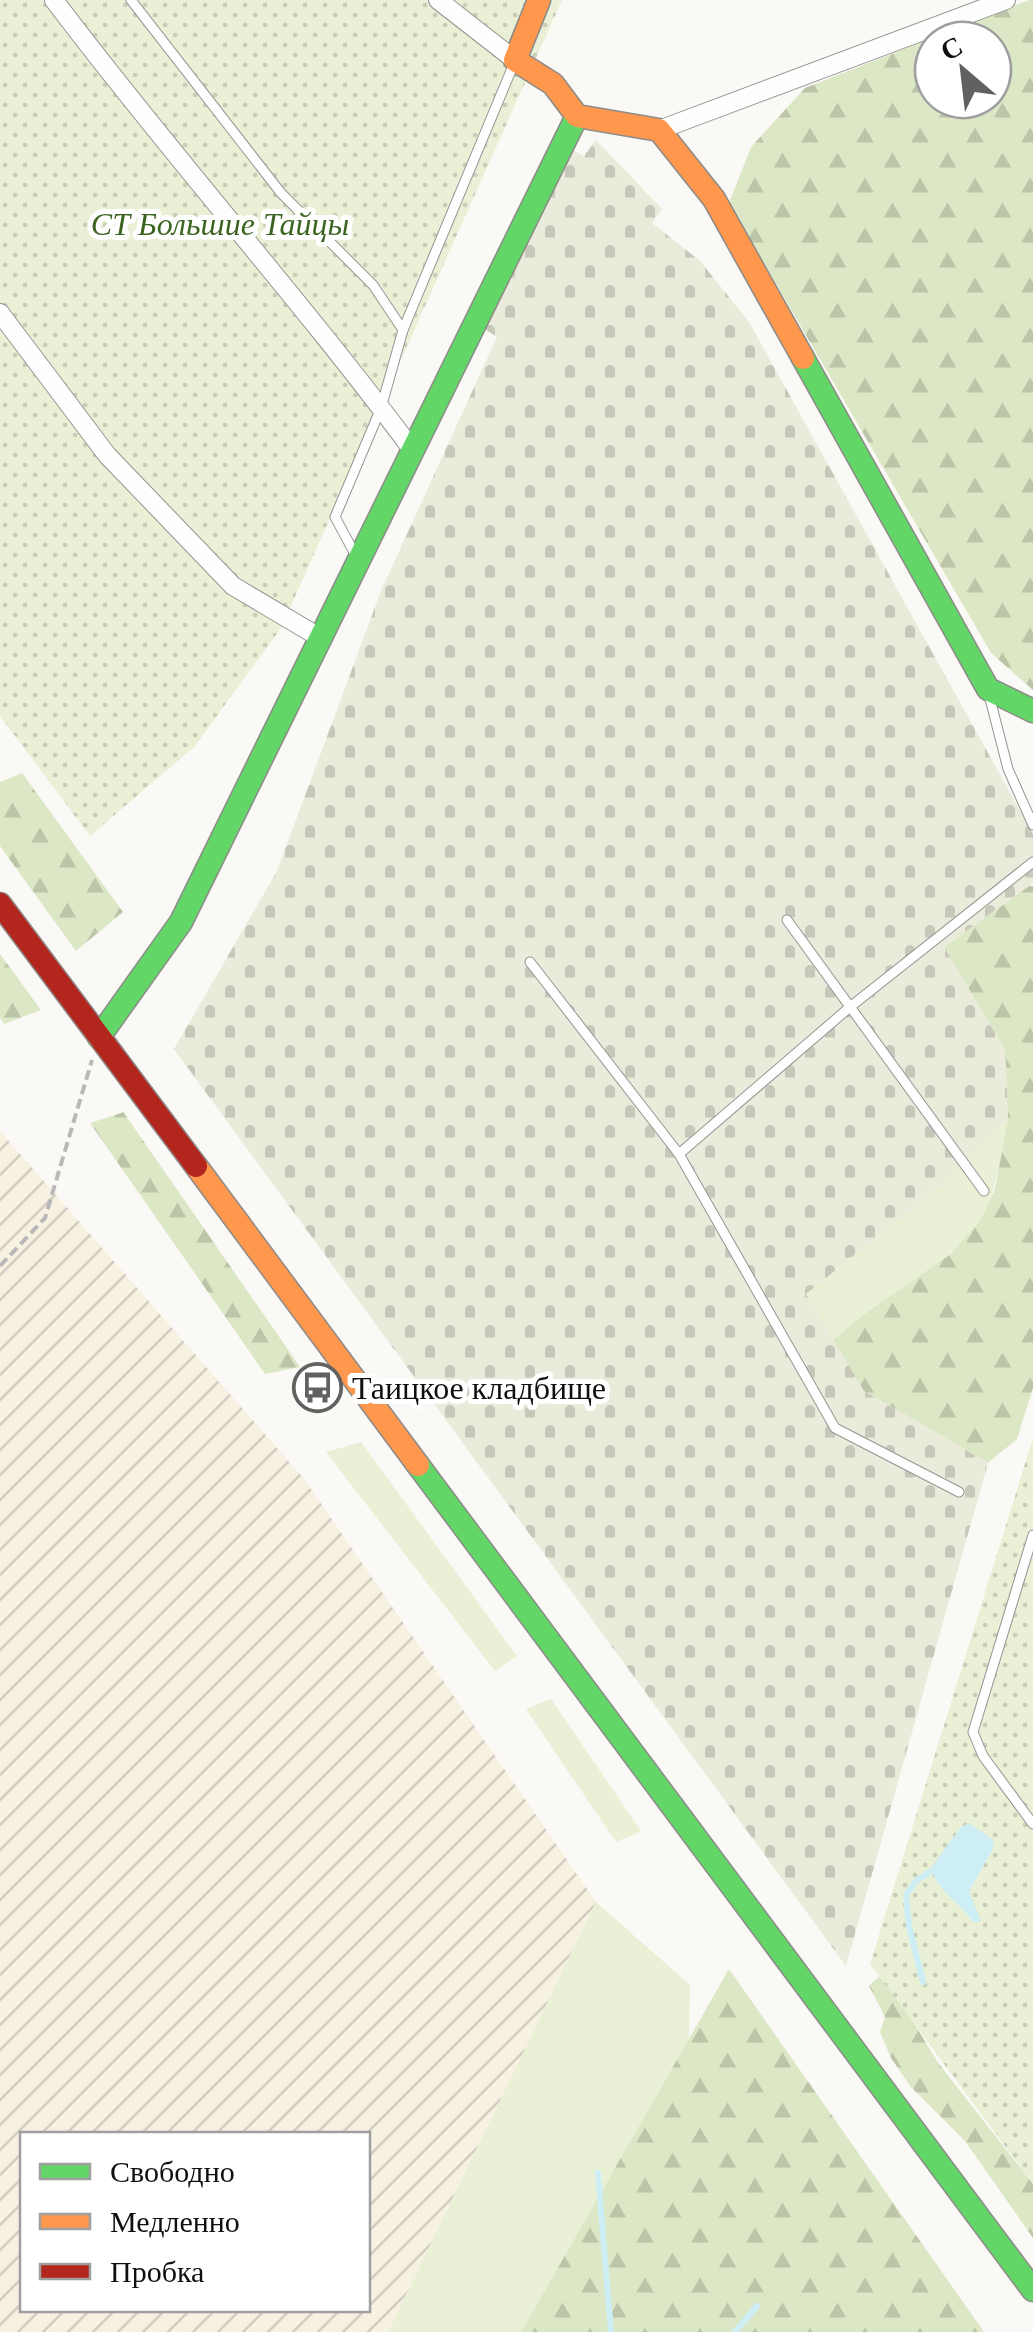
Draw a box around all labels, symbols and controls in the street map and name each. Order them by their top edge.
north arrow [913,20,1013,120]
text: С [935,30,968,67]
park label: СТ Большие Тайцы [91,206,349,242]
bus stop icon: Таицкое кладбище [291,1362,343,1414]
place label: Таицкое кладбище [352,1370,606,1406]
legend [20,2132,370,2312]
text: Свободно [110,2155,235,2188]
text: Медленно [110,2205,240,2238]
text: Пробка [110,2255,204,2288]

